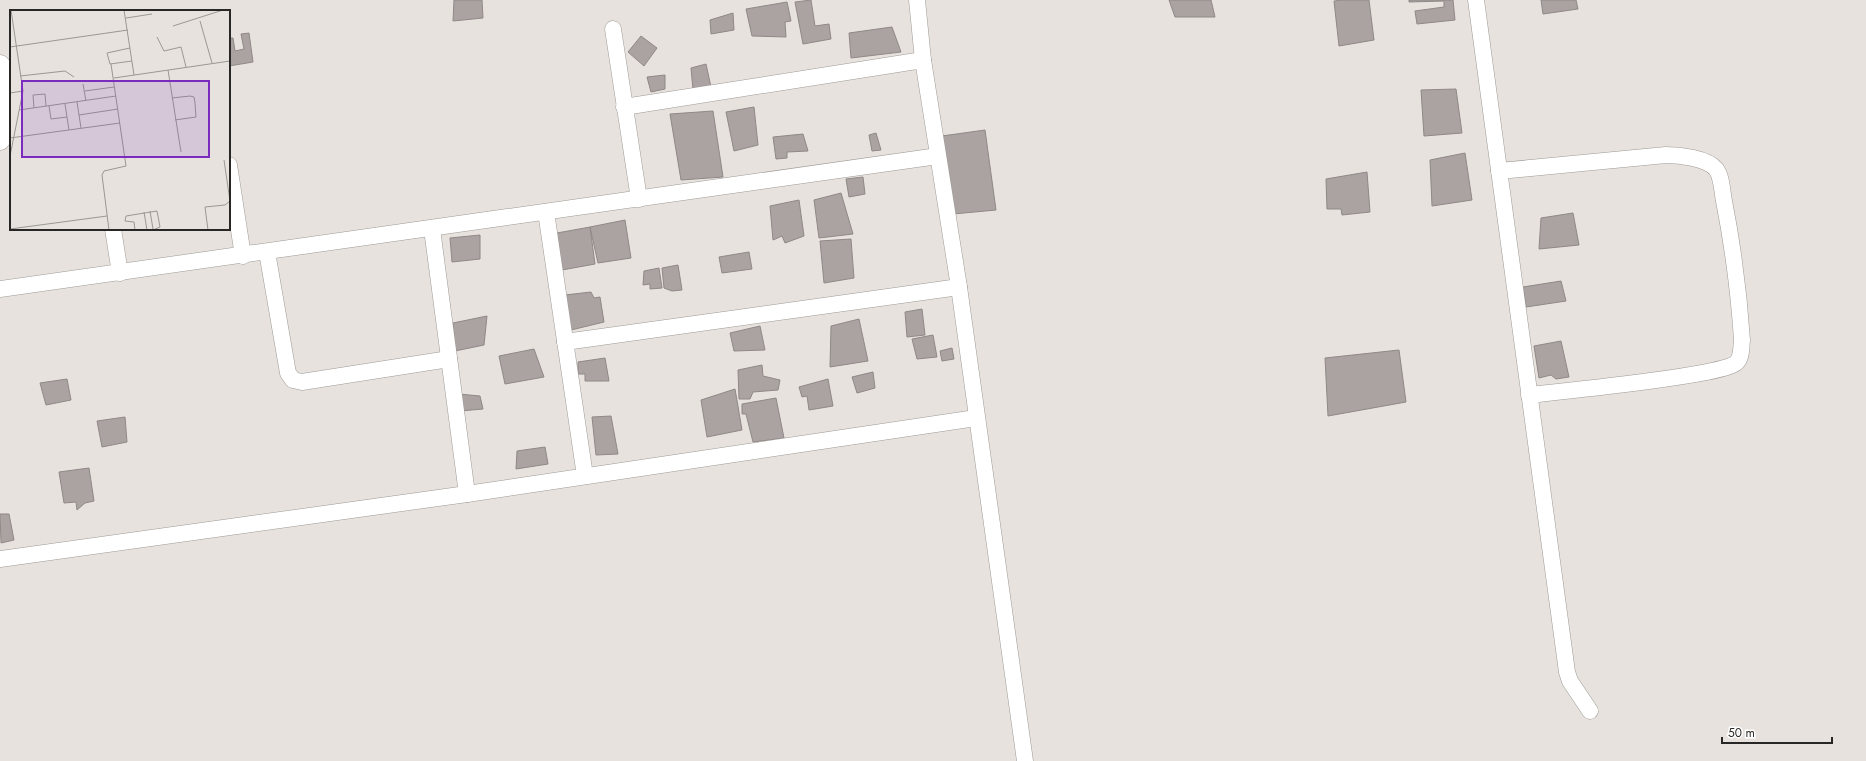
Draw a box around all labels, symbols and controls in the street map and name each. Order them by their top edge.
inset map [10,10,230,230]
scale bar [1722,719,1832,745]
text: 50 m [1728,724,1755,742]

